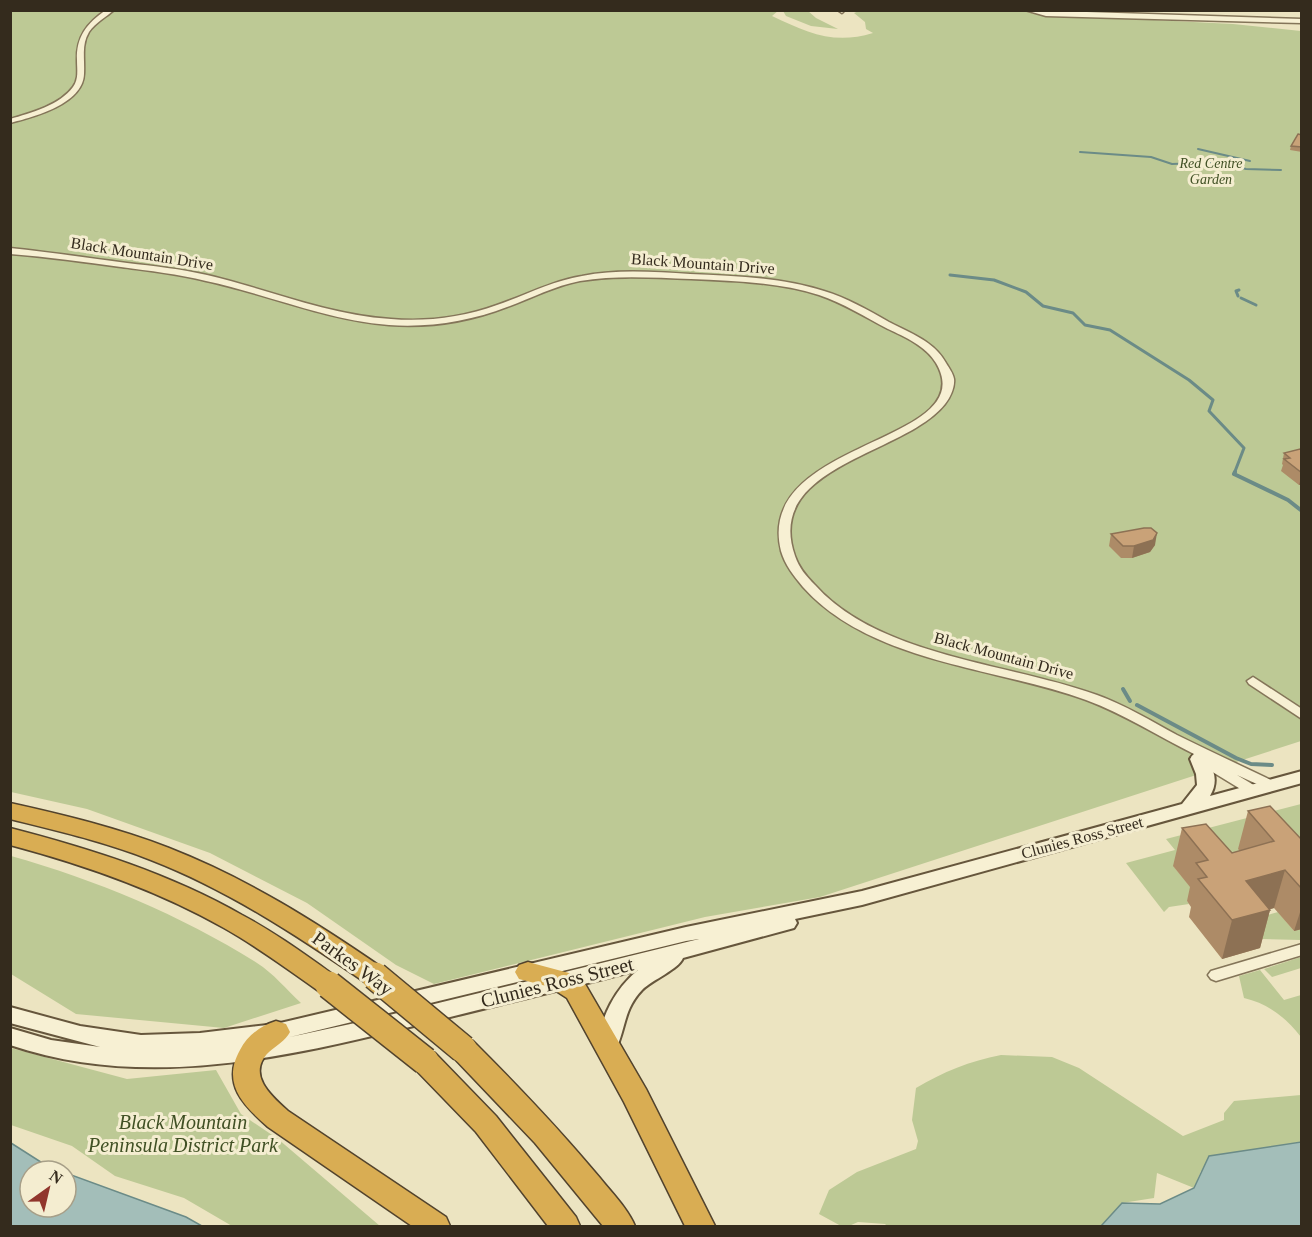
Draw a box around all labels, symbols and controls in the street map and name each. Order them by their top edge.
park label: Red Centre Garden [1179,156,1242,187]
street label: Black Mountain Drive [69,234,214,273]
street label: Black Mountain Drive [631,250,775,277]
street label: Black Mountain Drive [932,629,1076,682]
street label: Clunies Ross Street [1019,813,1145,862]
street label: Parkes Way [308,926,398,1000]
street label: Clunies Ross Street [478,952,636,1012]
park label: Black Mountain Peninsula District Park [87,1111,279,1156]
north arrow [18,1159,78,1219]
text: N [47,1167,66,1188]

